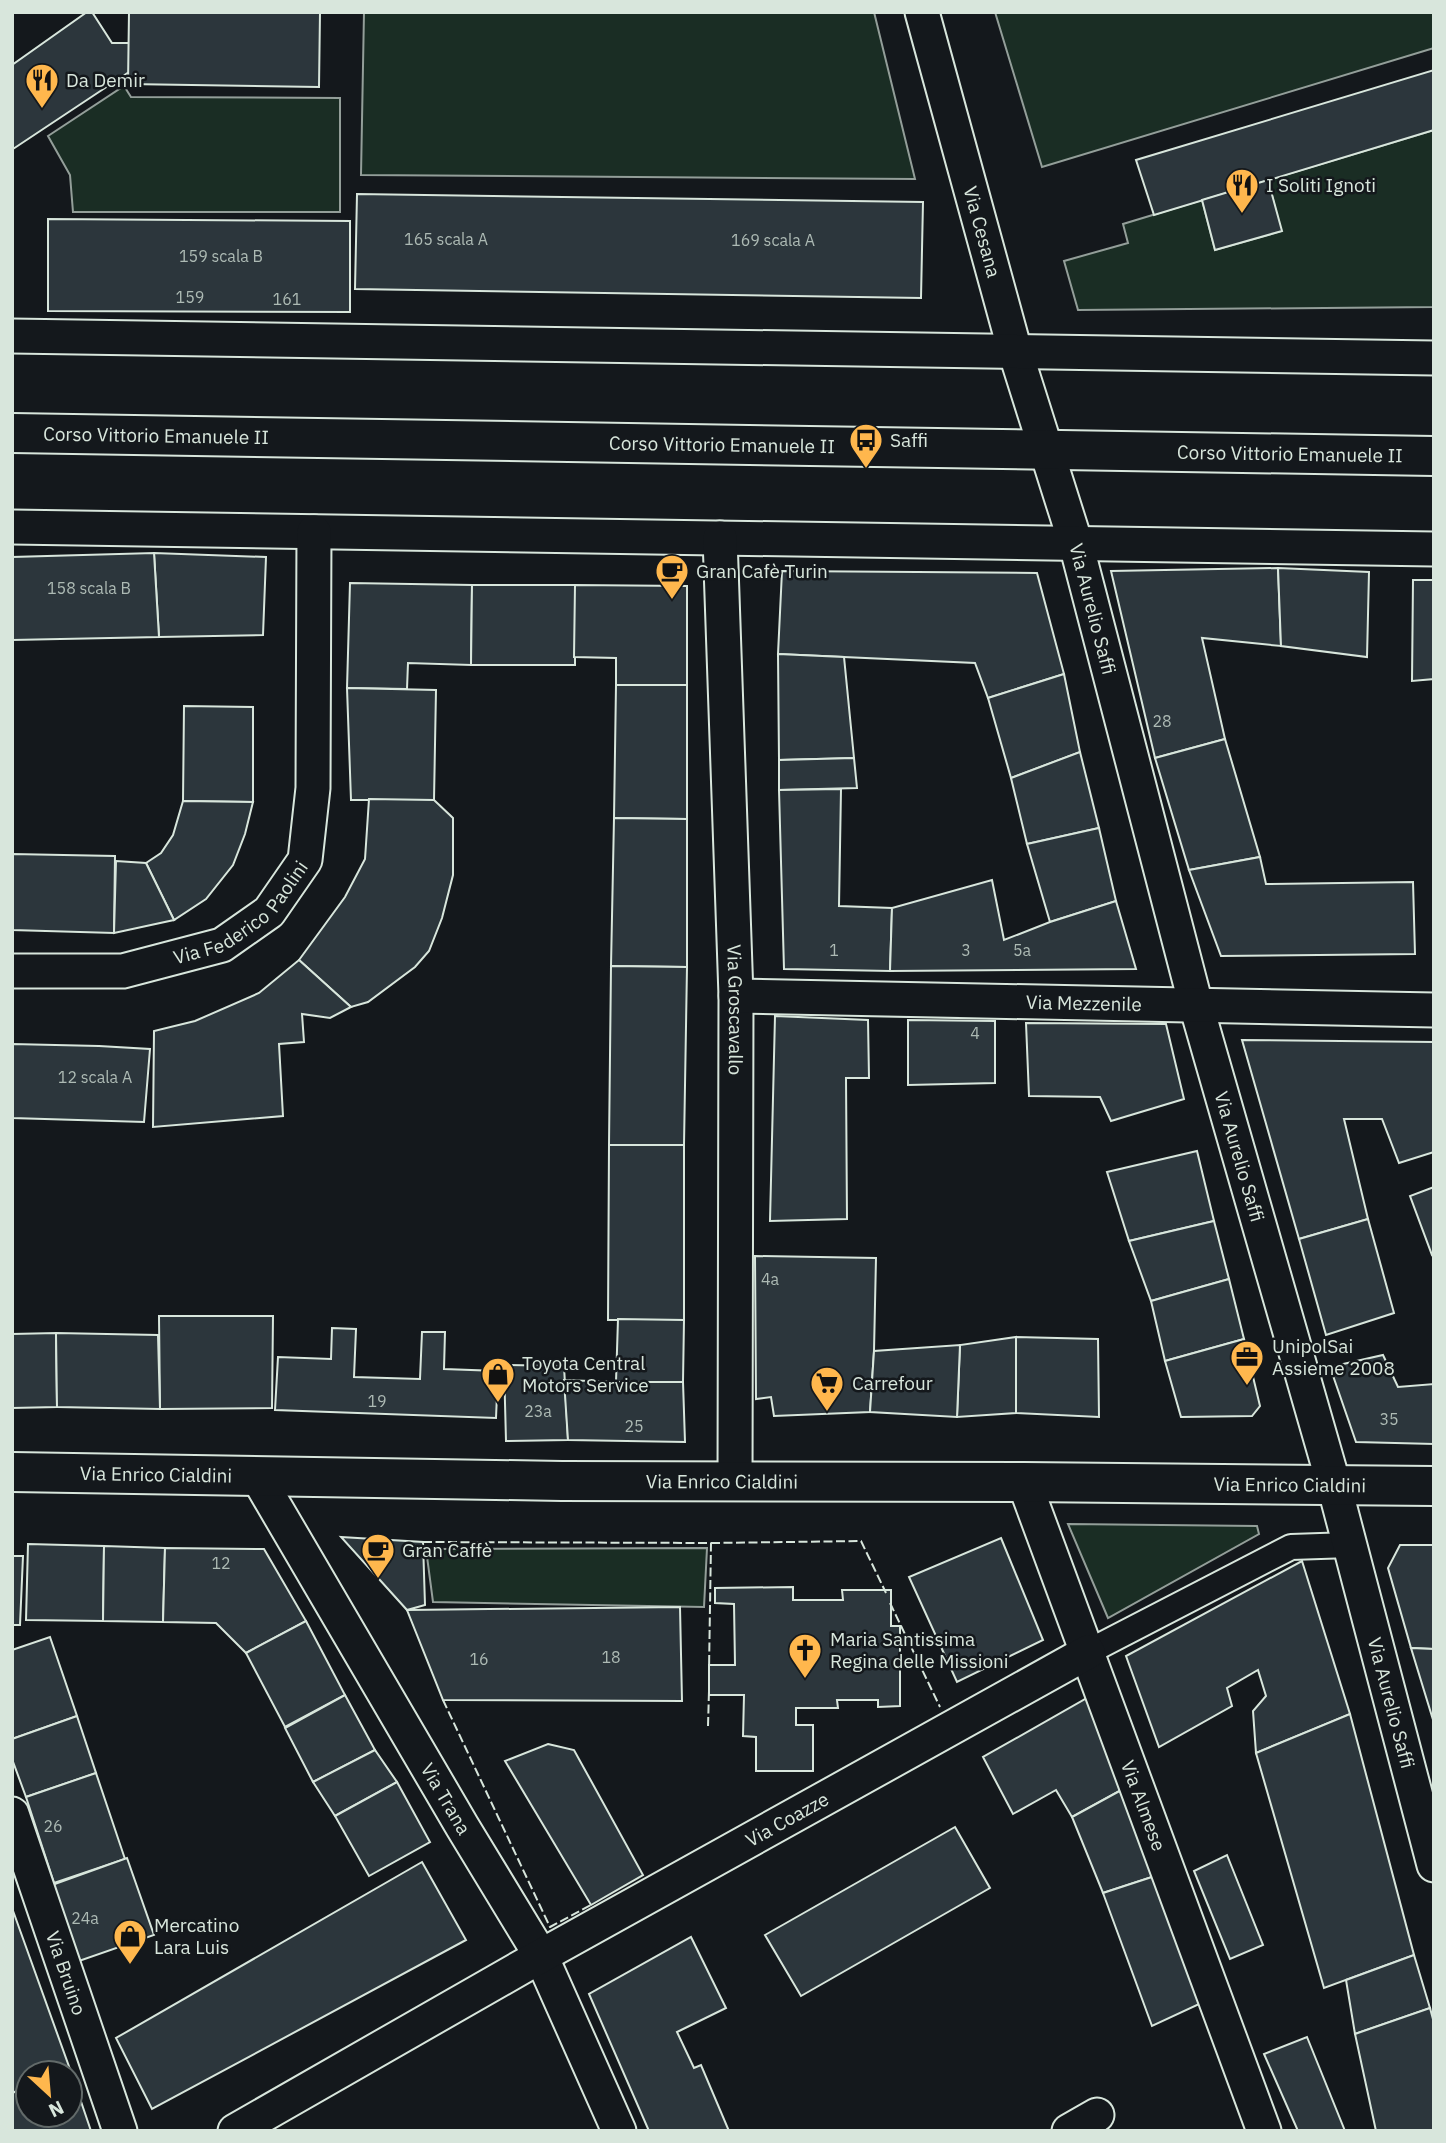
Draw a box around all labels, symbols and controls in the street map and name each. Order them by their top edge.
restaurant icon: Da Demir [23,61,61,110]
place label: Da Demir [66,68,145,92]
restaurant icon: I Soliti Ignoti [1223,166,1261,215]
place label: I Soliti Ignoti [1266,173,1376,197]
street label: Via Cesana [958,184,1006,280]
house number: 165 scala A [404,229,488,249]
house number: 169 scala A [731,230,815,250]
house number: 159 scala B [179,246,263,266]
house number: 159 [176,287,204,307]
house number: 161 [273,289,301,309]
bus stop icon: Saffi [847,421,885,470]
street label: Corso Vittorio Emanuele II [43,422,269,449]
place label: Saffi [890,428,928,452]
street label: Corso Vittorio Emanuele II [609,431,835,458]
street label: Corso Vittorio Emanuele II [1177,440,1403,467]
street label: Via Aurelio Saffi [1064,541,1121,677]
cafe icon: Gran Cafè Turin [653,552,691,601]
place label: Gran Cafè Turin [696,559,828,583]
house number: 158 scala B [47,578,131,598]
house number: 28 [1152,711,1172,731]
street label: Via Federico Paolini [171,856,313,969]
house number: 1 [829,940,839,960]
house number: 3 [961,940,971,960]
house number: 5a [1013,940,1032,960]
street label: Via Groscavallo [722,944,748,1075]
street label: Via Mezzenile [1026,990,1142,1016]
house number: 4 [970,1023,980,1043]
house number: 12 scala A [58,1067,132,1087]
street label: Via Aurelio Saffi [1209,1089,1270,1225]
house number: 4a [761,1269,780,1289]
place label: UnipolSai Assieme 2008 [1272,1334,1395,1380]
office icon: UnipolSai Assieme 2008 [1228,1338,1266,1387]
place label: Toyota Central Motors Service [522,1351,649,1397]
shop icon: Toyota Central Motors Service [479,1355,517,1404]
supermarket icon: Carrefour [808,1364,846,1413]
place label: Carrefour [852,1371,933,1395]
house number: 19 [367,1391,387,1411]
house number: 23a [524,1401,552,1421]
house number: 35 [1379,1409,1399,1429]
house number: 25 [624,1416,644,1436]
street label: Via Enrico Cialdini [80,1461,232,1488]
street label: Via Enrico Cialdini [646,1469,798,1494]
street label: Via Enrico Cialdini [1214,1472,1366,1497]
cafe icon: Gran Caffè [359,1531,397,1580]
place label: Gran Caffè [402,1538,492,1562]
house number: 12 [211,1553,231,1573]
place label: Maria Santissima Regina delle Missioni [830,1627,1009,1673]
church icon: Maria Santissima Regina delle Missioni [786,1631,824,1680]
street label: Via Aurelio Saffi [1363,1635,1420,1771]
house number: 18 [601,1647,621,1667]
house number: 16 [469,1649,489,1669]
street label: Via Almese [1116,1757,1171,1854]
street label: Via Trana [416,1759,476,1839]
street label: Via Coazze [741,1787,833,1852]
house number: 26 [43,1816,63,1836]
house number: 24a [71,1908,99,1928]
place label: Mercatino Lara Luis [154,1913,239,1959]
shop icon: Mercatino Lara Luis [111,1917,149,1966]
street label: Via Bruino [41,1928,92,2018]
north arrow [14,2059,84,2129]
text: N [45,2095,68,2123]

